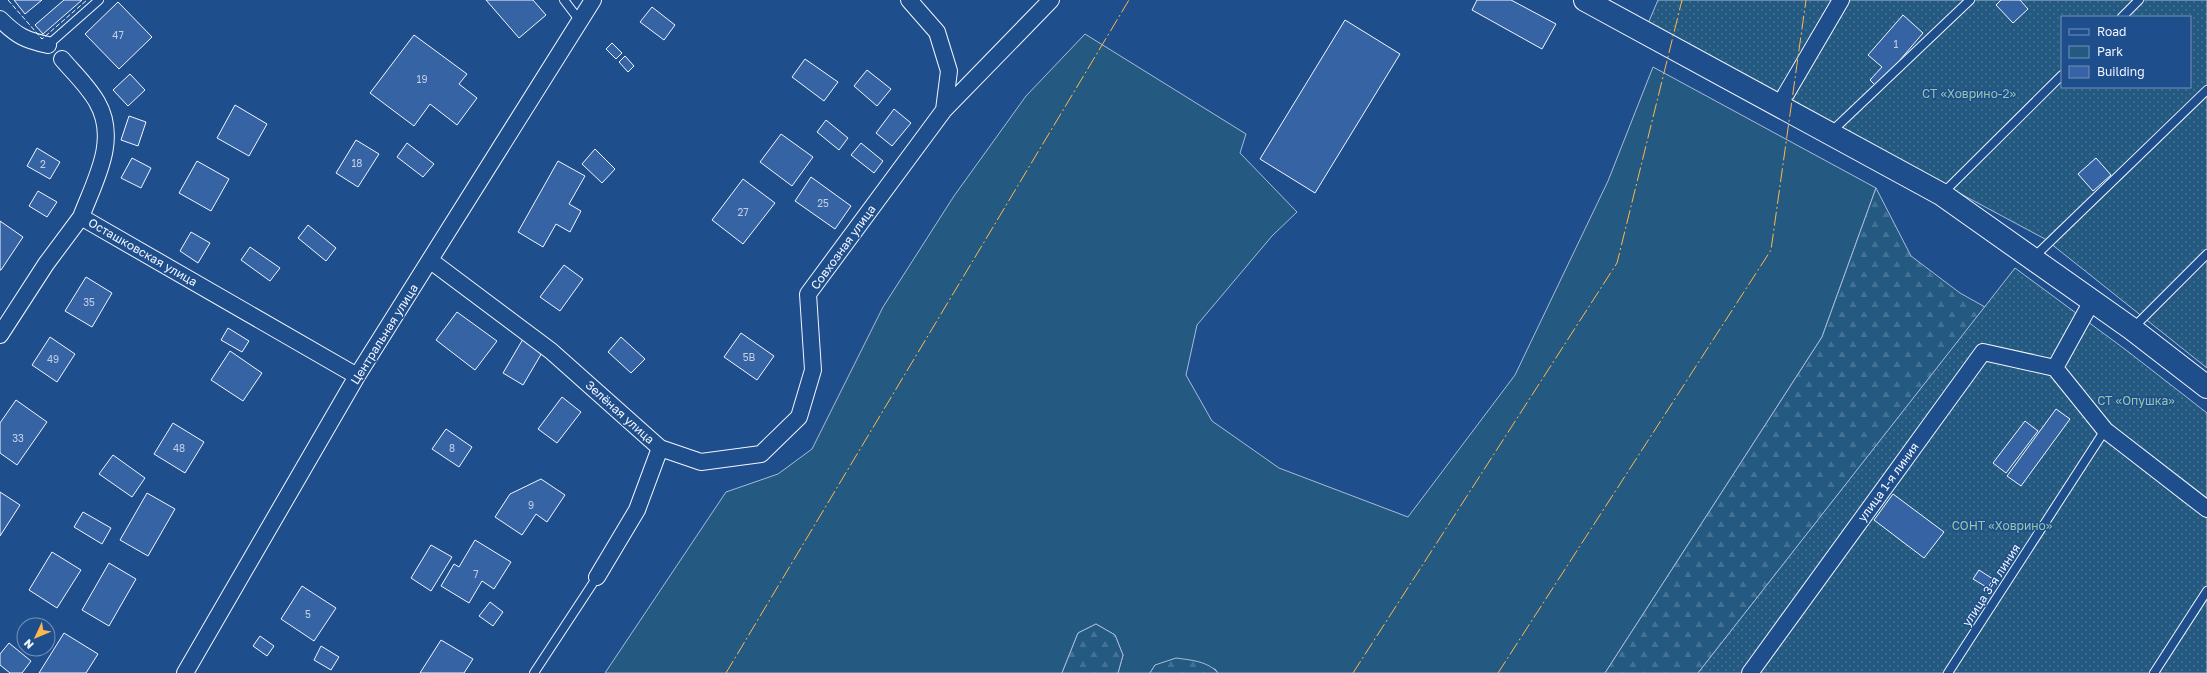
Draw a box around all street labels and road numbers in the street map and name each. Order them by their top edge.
street label: Совхозная улица [807,202,879,292]
street label: Осташковская улица [86,215,200,289]
street label: Центральная улица [347,281,421,387]
street label: Зелёная улица [582,377,658,447]
street label: улица 1-я линия [1854,439,1922,525]
street label: улица 3-я линия [1959,541,2023,629]

